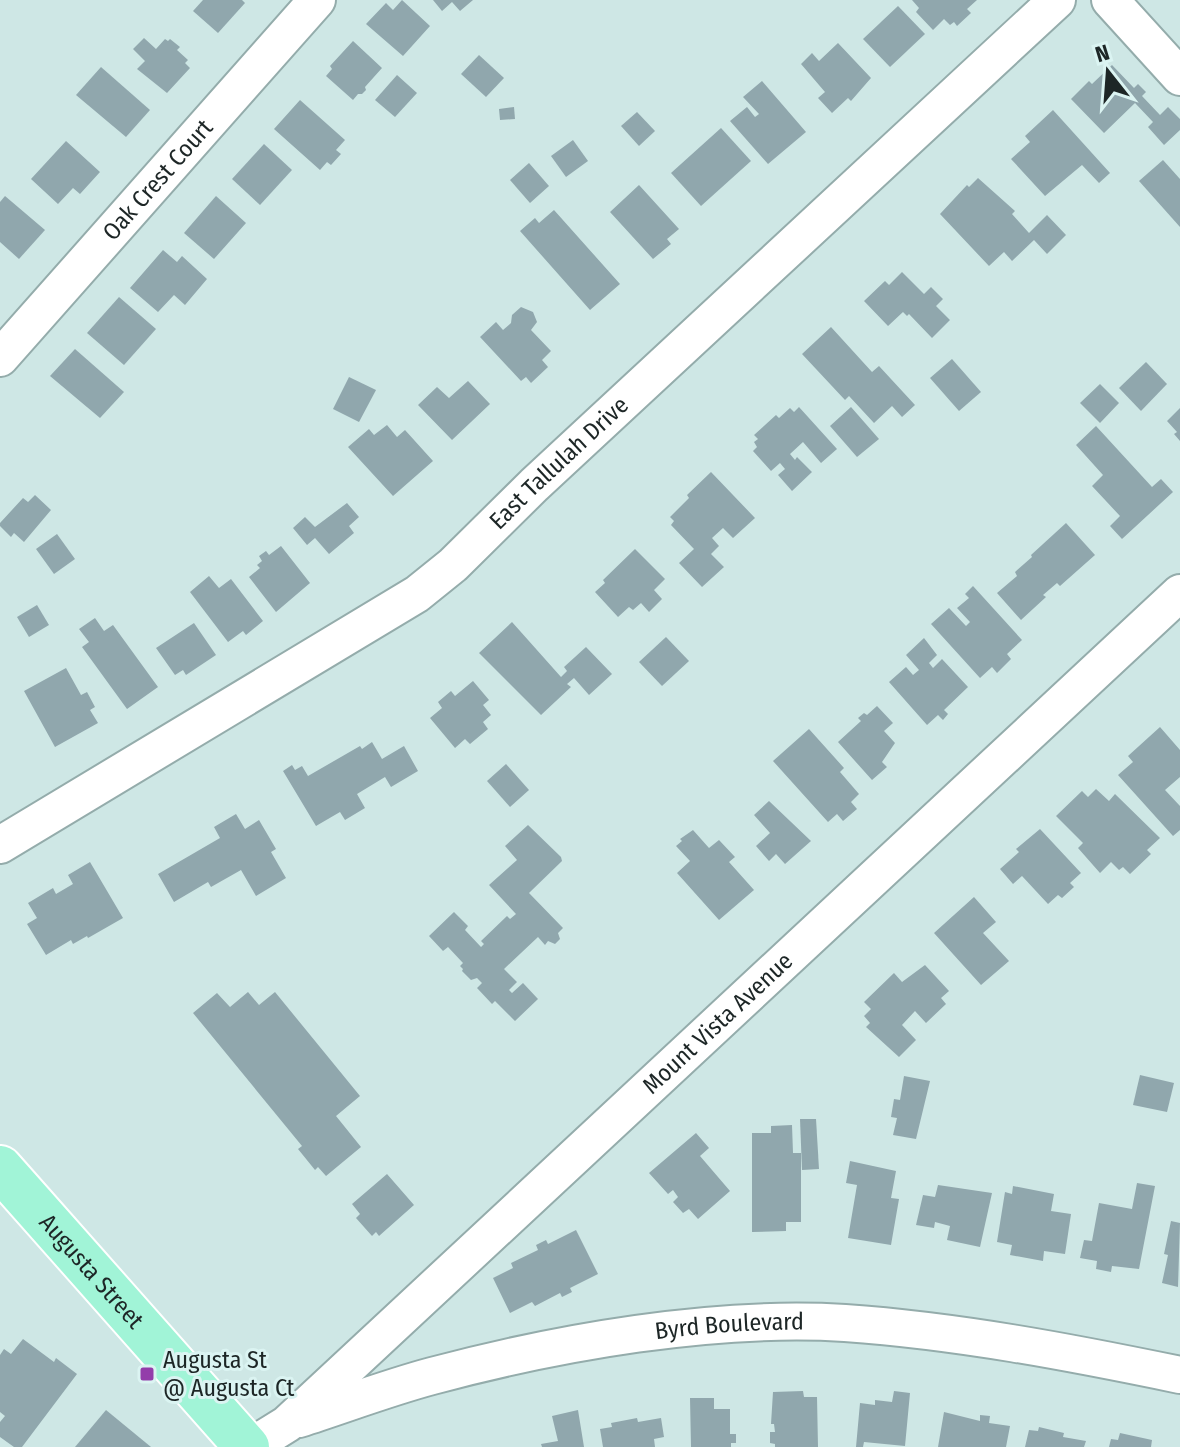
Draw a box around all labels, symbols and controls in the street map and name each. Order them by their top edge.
north arrow [1068,32,1148,112]
text: N [1092,39,1113,68]
street label: Oak Crest Court [97,114,219,246]
street label: East Tallulah Drive [484,391,634,535]
street label: Mount Vista Avenue [637,947,798,1100]
street label: Augusta Street [34,1208,150,1334]
street label: Byrd Boulevard [653,1308,804,1345]
place label: Augusta St @ Augusta Ct [163,1346,294,1402]
marker: Augusta St @ Augusta Ct [138,1365,156,1383]

